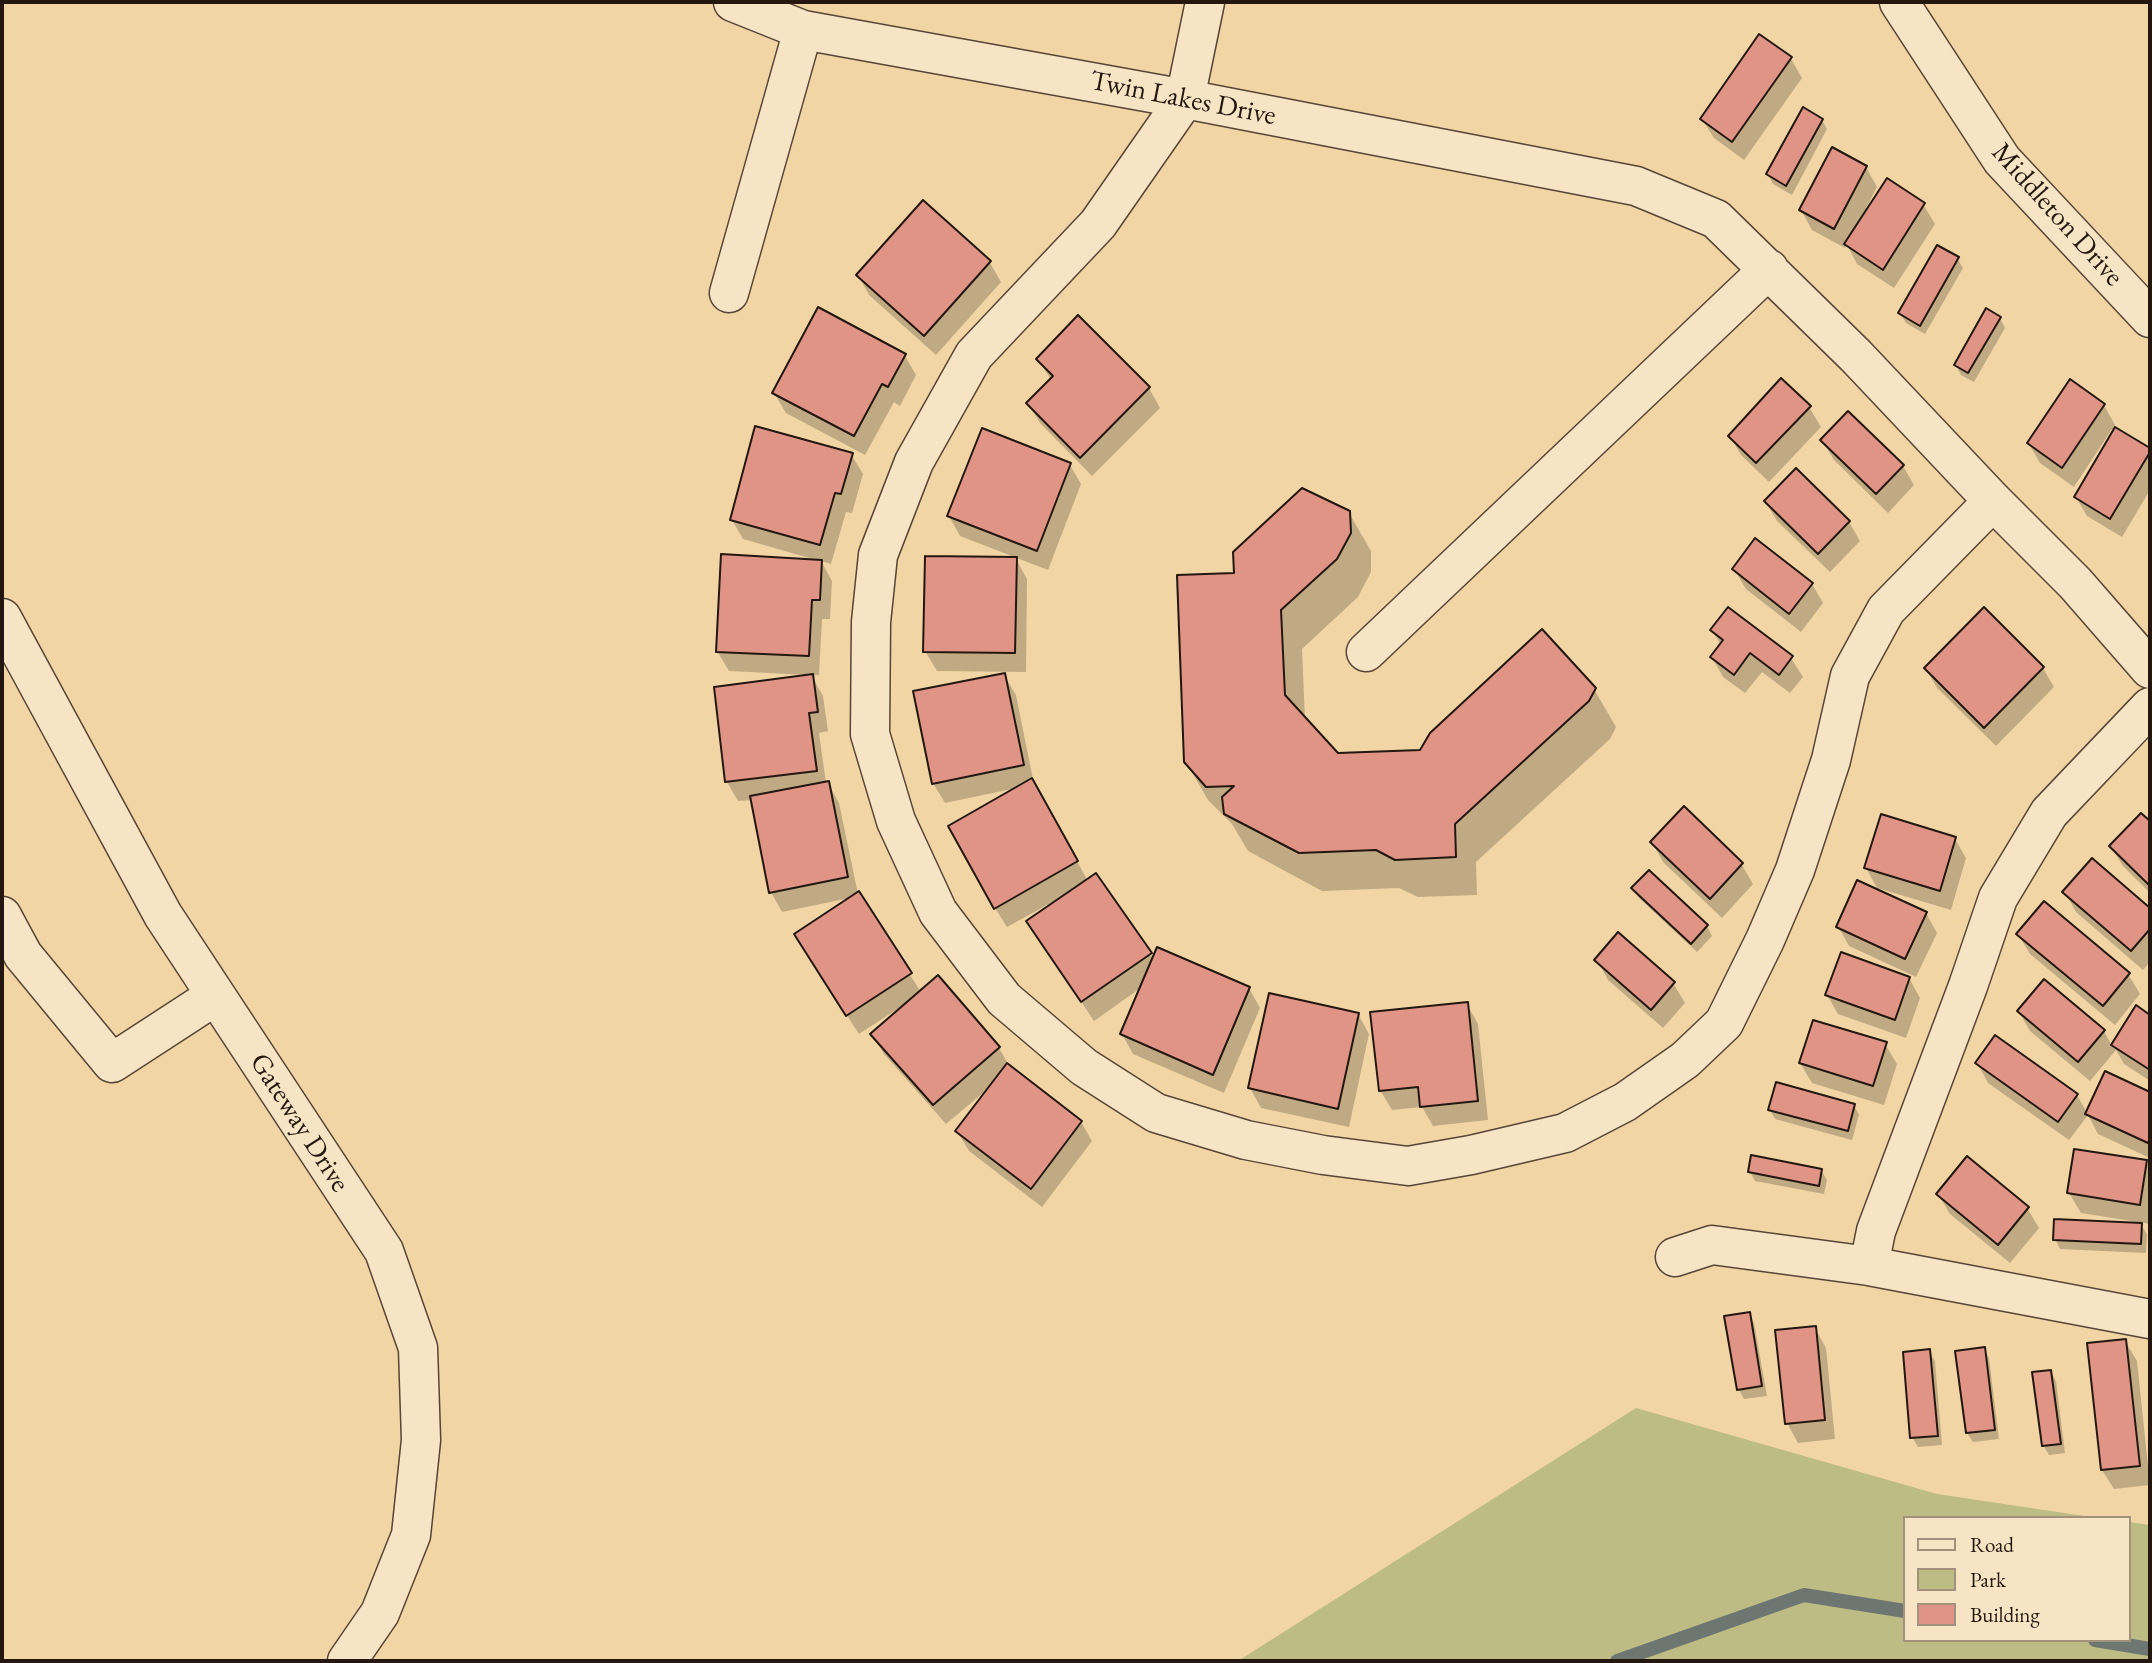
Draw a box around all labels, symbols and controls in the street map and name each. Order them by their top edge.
street label: Twin Lakes Drive [1087,65,1279,133]
street label: Middleton Drive [1984,137,2130,293]
street label: Gateway Drive [242,1047,356,1199]
legend [1904,1516,2131,1642]
text: Road [1970,1531,2014,1558]
text: Park [1970,1566,2006,1593]
text: Building [1970,1601,2040,1628]

